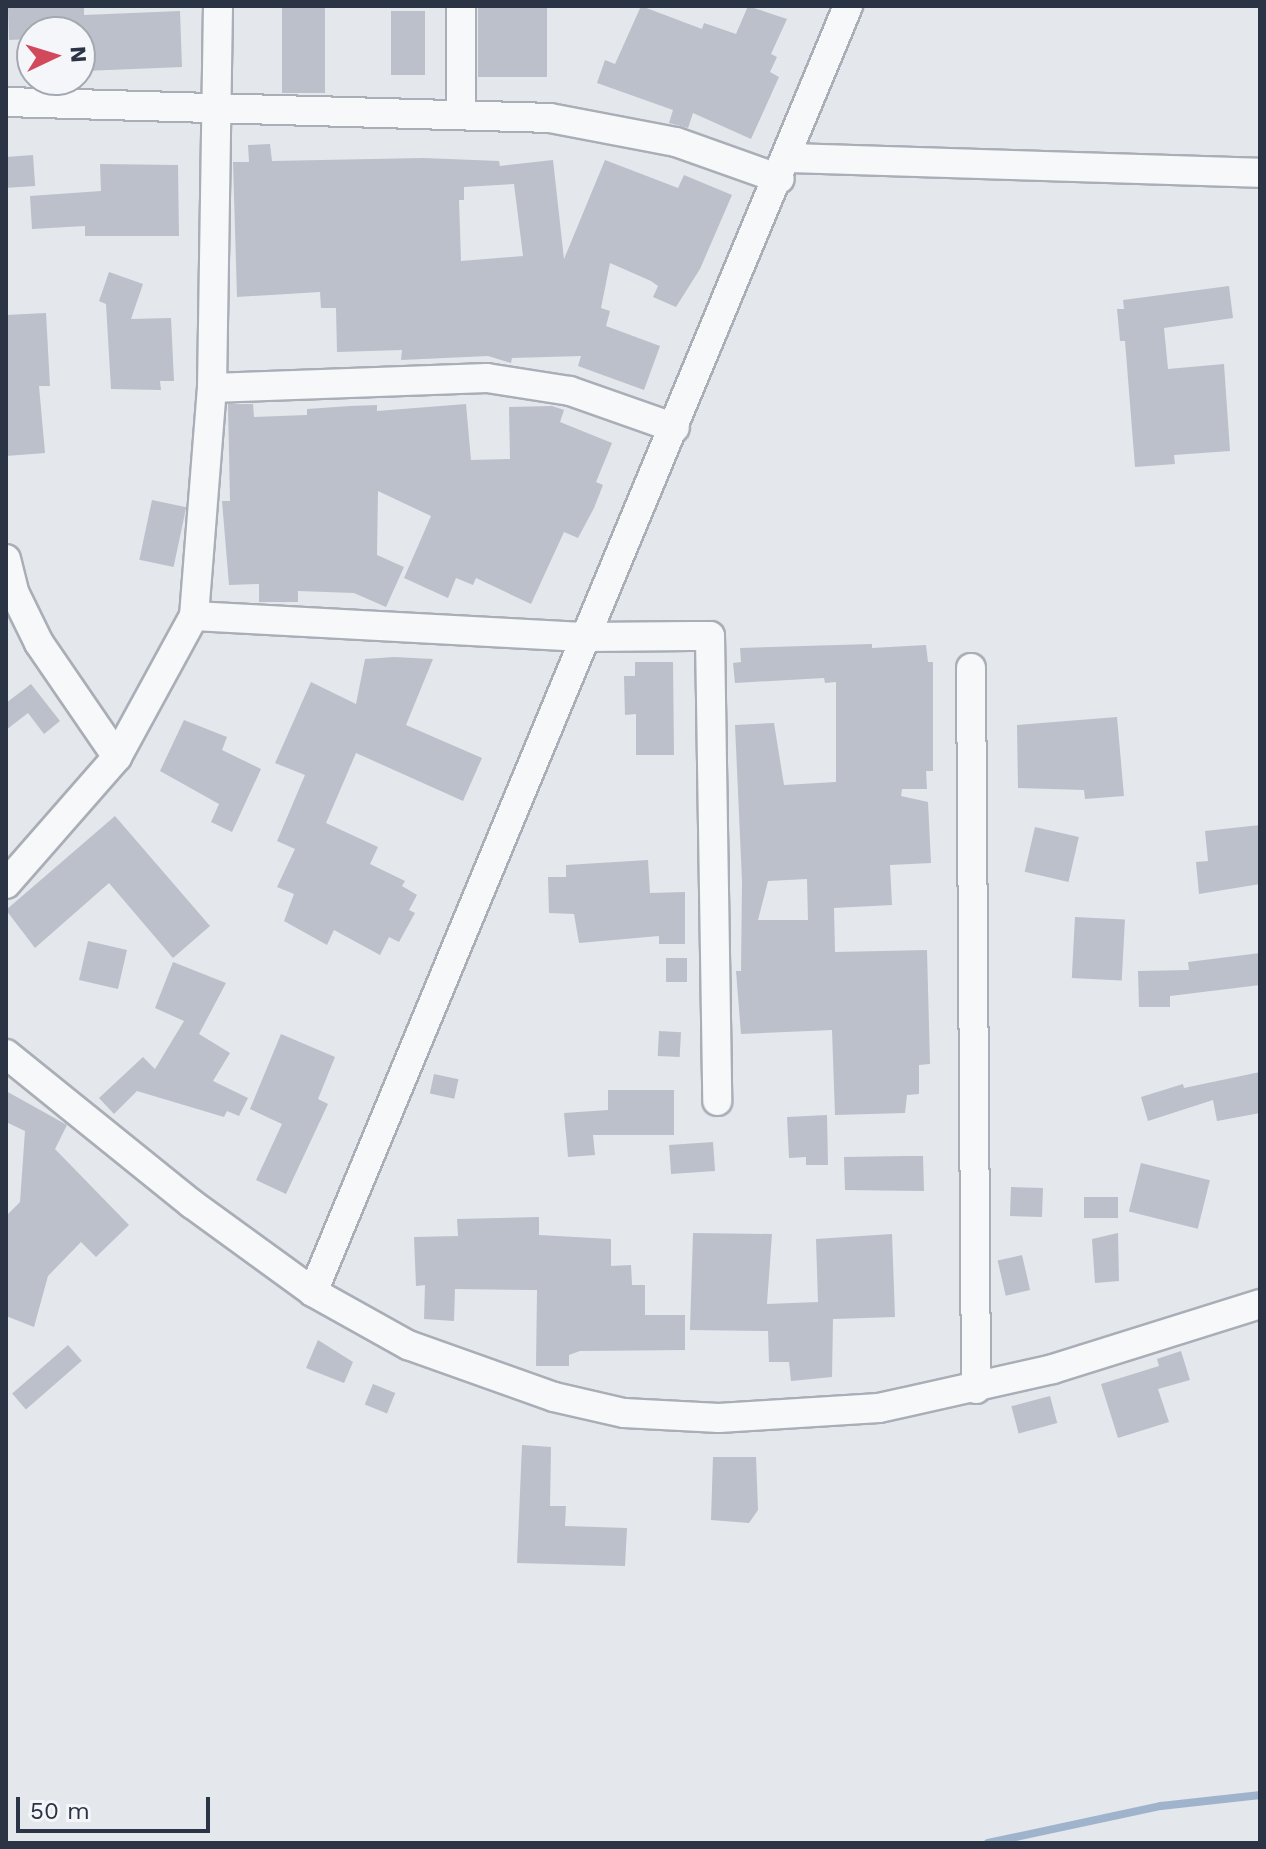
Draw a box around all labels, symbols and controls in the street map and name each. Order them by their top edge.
north arrow [16,16,96,96]
text: N [65,45,91,63]
scale bar [20,1781,214,1831]
text: 50 m [30,1797,90,1825]

